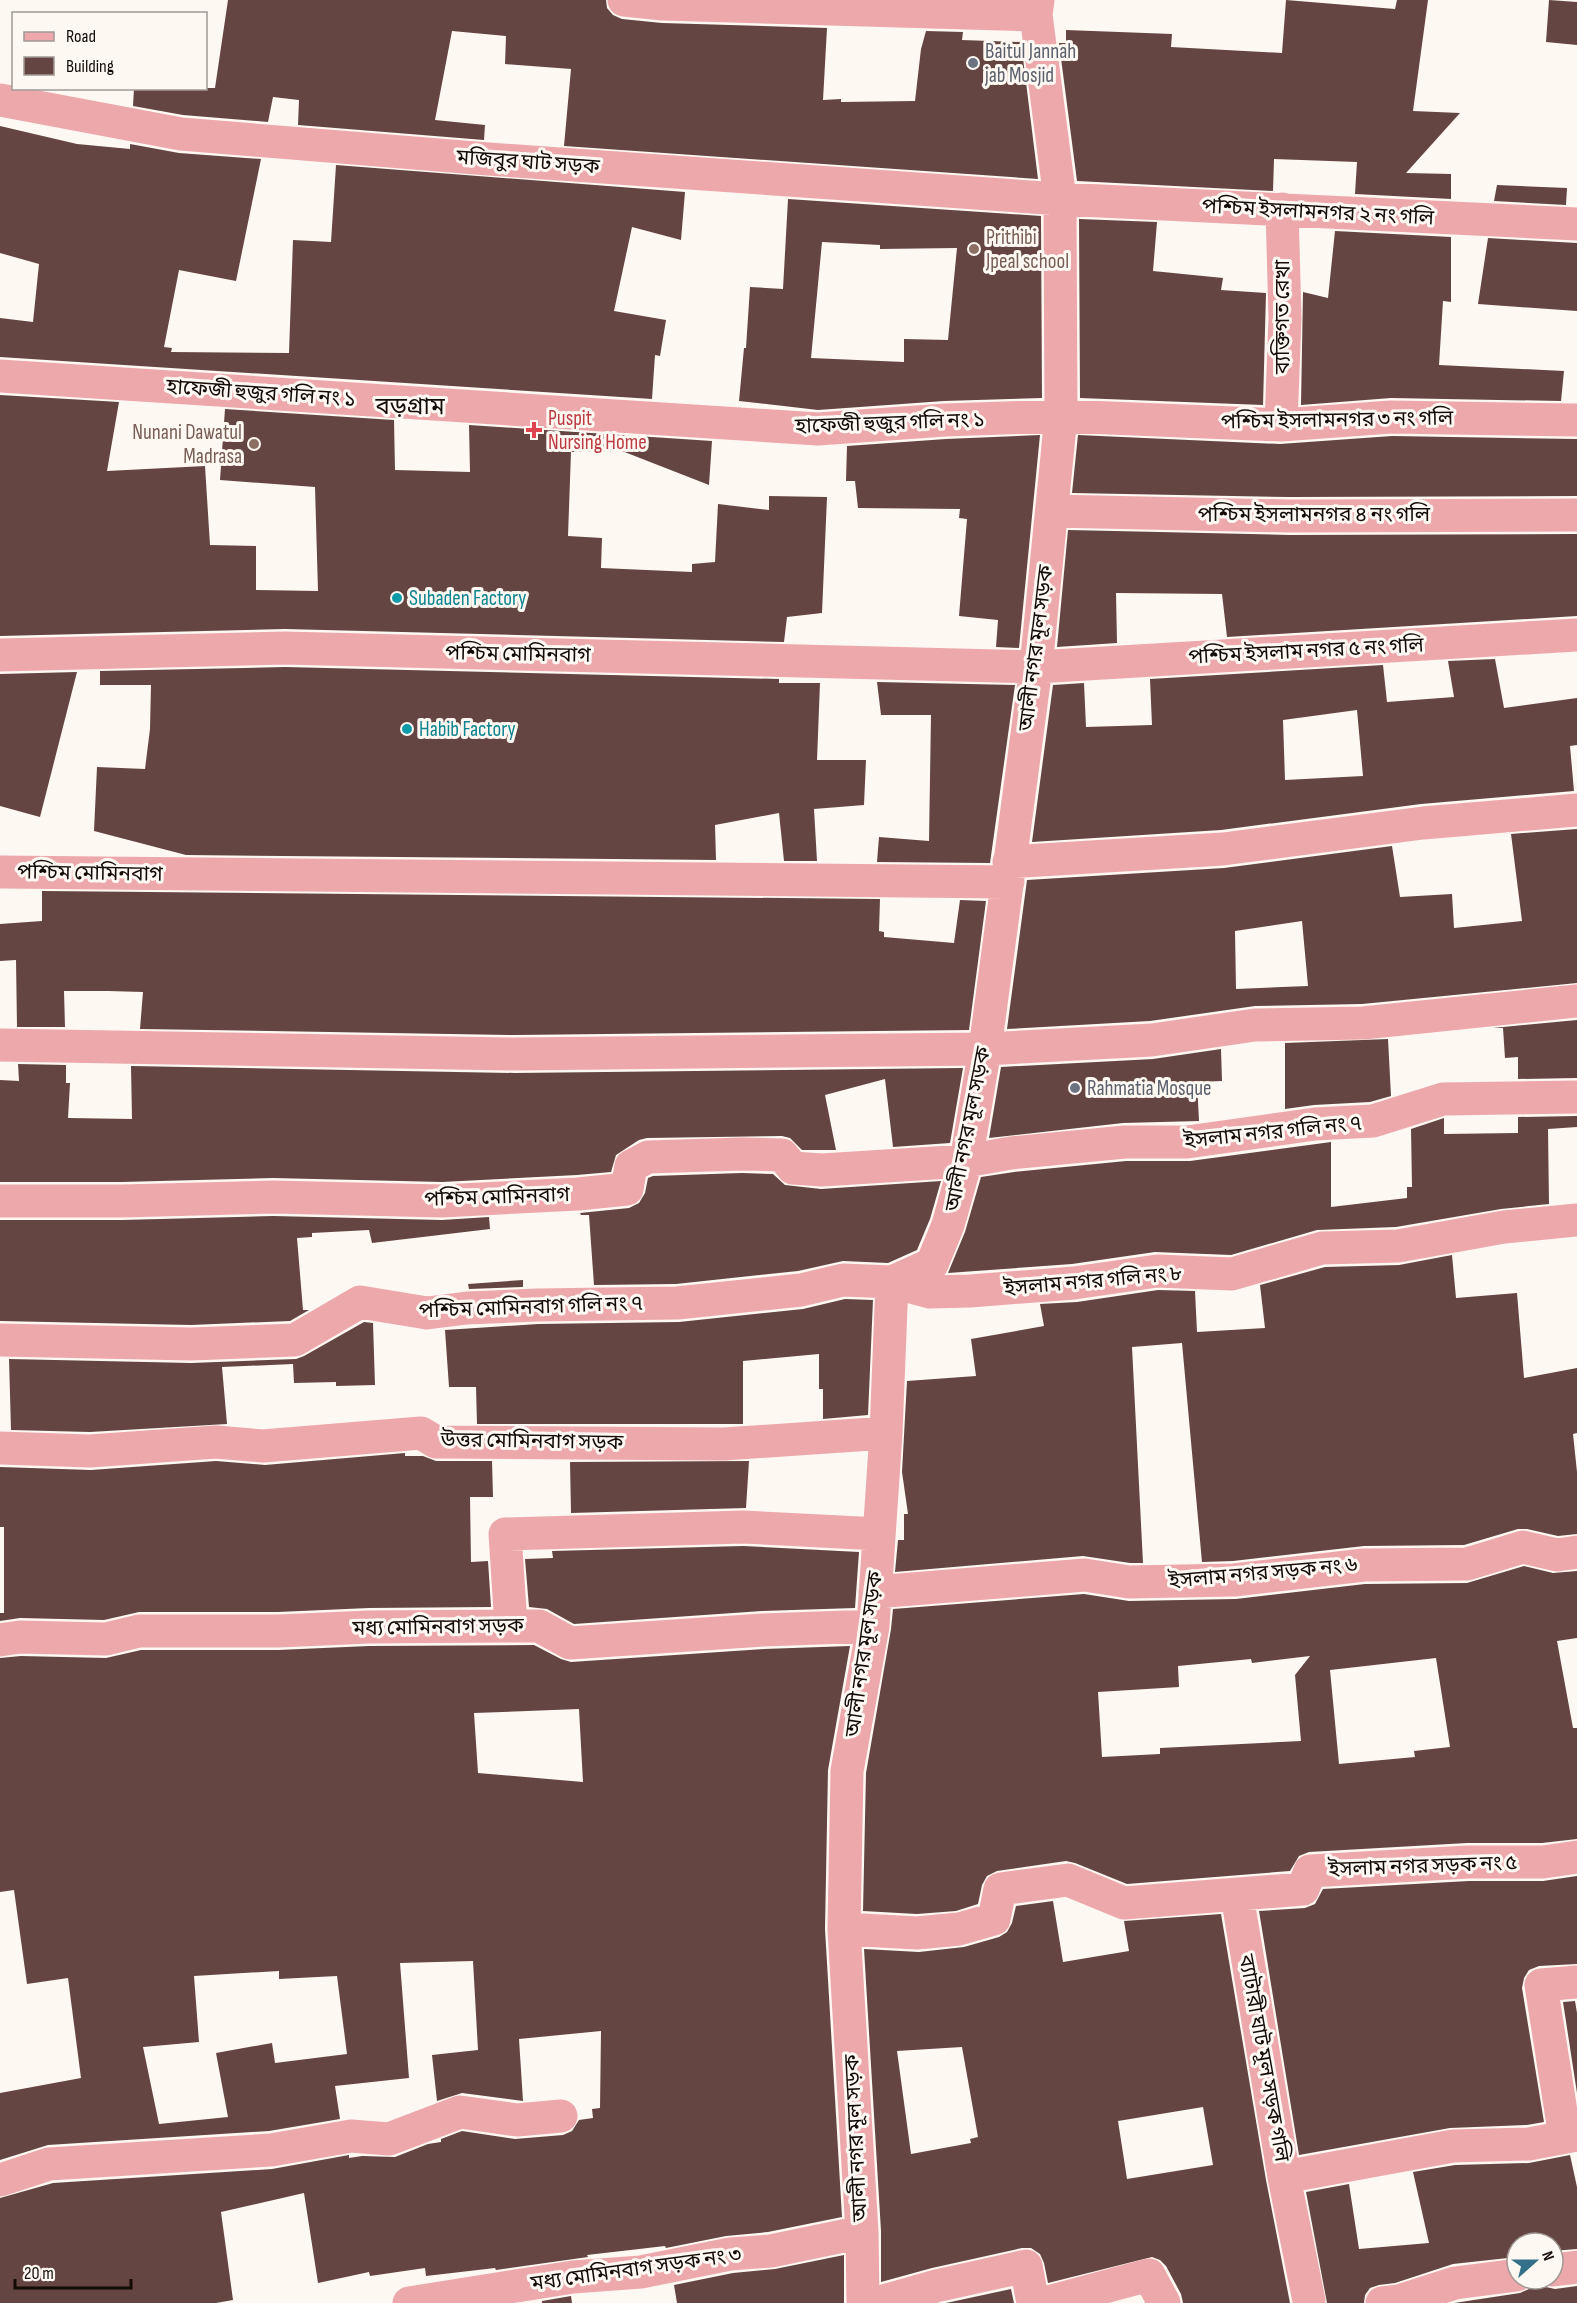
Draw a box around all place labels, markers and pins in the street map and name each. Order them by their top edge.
place label: Baitul Jannah jab Mosjid [984,39,1076,88]
marker: Baitul Jannah jab Mosjid [966,56,980,70]
place label: Prithibi Jpeal school [985,225,1069,274]
marker: Prithibi Jpeal school [967,242,981,256]
place label: Puspit Nursing Home [548,406,647,455]
place label: Nunani Dawatul Madrasa [132,420,242,469]
marker: Puspit Nursing Home [525,421,543,439]
marker: Nunani Dawatul Madrasa [247,437,261,451]
place label: Subaden Factory [409,586,526,611]
marker: Subaden Factory [390,591,404,605]
place label: Habib Factory [419,717,516,742]
marker: Habib Factory [400,722,414,736]
place label: Rahmatia Mosque [1087,1076,1212,1101]
marker: Rahmatia Mosque [1068,1081,1082,1095]

